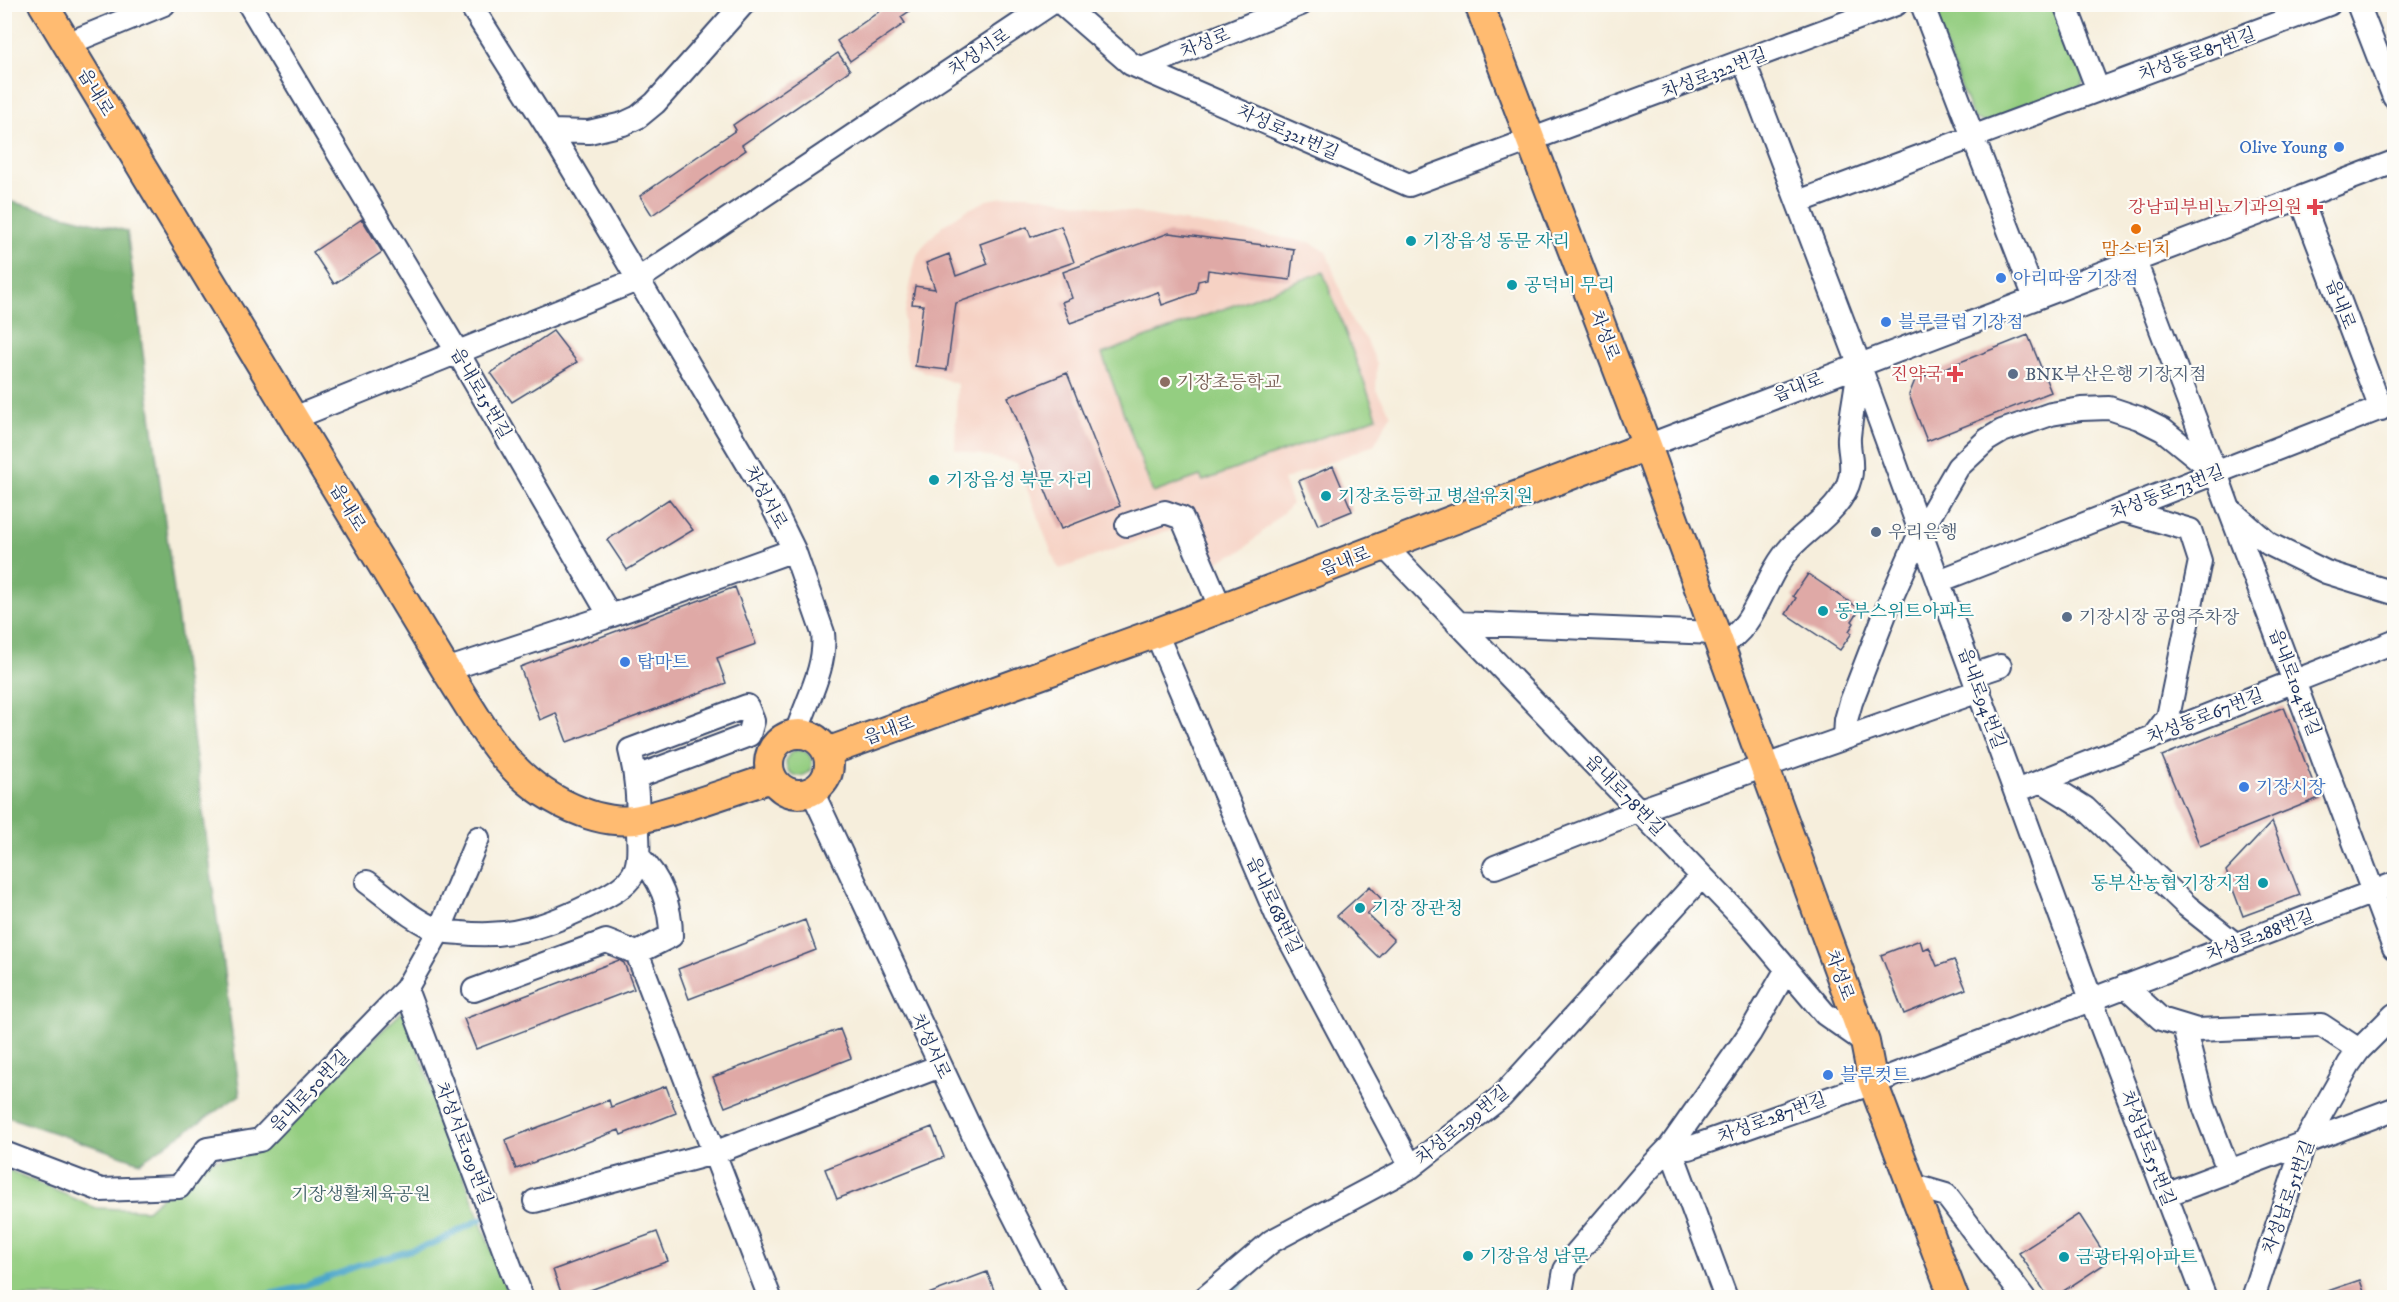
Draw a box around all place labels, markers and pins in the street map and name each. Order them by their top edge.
place label: Olive Young [2239,137,2327,159]
marker: Olive Young [2332,140,2346,154]
place label: 강남피부비뇨기과의원 [2128,197,2302,219]
marker: 강남피부비뇨기과의원 [2306,198,2324,216]
marker: 맘스터치 [2129,222,2143,236]
place label: 기장읍성 동문 자리 [1423,231,1570,253]
marker: 기장읍성 동문 자리 [1404,234,1418,248]
place label: 맘스터치 [2101,239,2171,261]
place label: 아리따움 기장점 [2013,268,2139,290]
marker: 아리따움 기장점 [1994,271,2008,285]
place label: 공덕비 무리 [1524,275,1615,297]
marker: 공덕비 무리 [1505,278,1519,292]
place label: 블루클럽 기장점 [1898,312,2024,334]
marker: 블루클럽 기장점 [1879,315,1893,329]
place label: 진약국 [1891,364,1943,386]
place label: BNK부산은행 기장지점 [2025,364,2207,386]
marker: 진약국 [1948,367,1962,381]
marker: BNK부산은행 기장지점 [2006,367,2020,381]
place label: 기장초등학교 [1177,372,1282,394]
marker: 기장초등학교 [1158,375,1172,389]
place label: 기장읍성 북문 자리 [946,470,1093,492]
marker: 기장읍성 북문 자리 [927,473,941,487]
place label: 기장초등학교 병설유치원 [1338,486,1533,508]
marker: 기장초등학교 병설유치원 [1319,489,1333,503]
place label: 우리은행 [1888,522,1958,544]
marker: 우리은행 [1869,525,1883,539]
place label: 동부스위트아파트 [1835,601,1975,623]
marker: 동부스위트아파트 [1816,604,1830,618]
place label: 기장시장 공영주차장 [2079,607,2240,629]
marker: 기장시장 공영주차장 [2060,610,2074,624]
place label: 탑마트 [637,652,690,674]
marker: 탑마트 [618,655,632,669]
place label: 기장시장 [2256,777,2326,799]
marker: 기장시장 [2237,780,2251,794]
place label: 동부산농협 기장지점 [2091,873,2251,895]
marker: 동부산농협 기장지점 [2256,876,2270,890]
place label: 기장 장관청 [1372,898,1463,920]
marker: 기장 장관청 [1353,901,1367,915]
place label: 블루컷트 [1840,1065,1910,1087]
marker: 블루컷트 [1821,1068,1835,1082]
place label: 기장읍성 남문 [1480,1246,1589,1268]
place label: 금광타워아파트 [2076,1247,2198,1269]
marker: 기장읍성 남문 [1461,1249,1475,1263]
marker: 금광타워아파트 [2057,1250,2071,1264]

